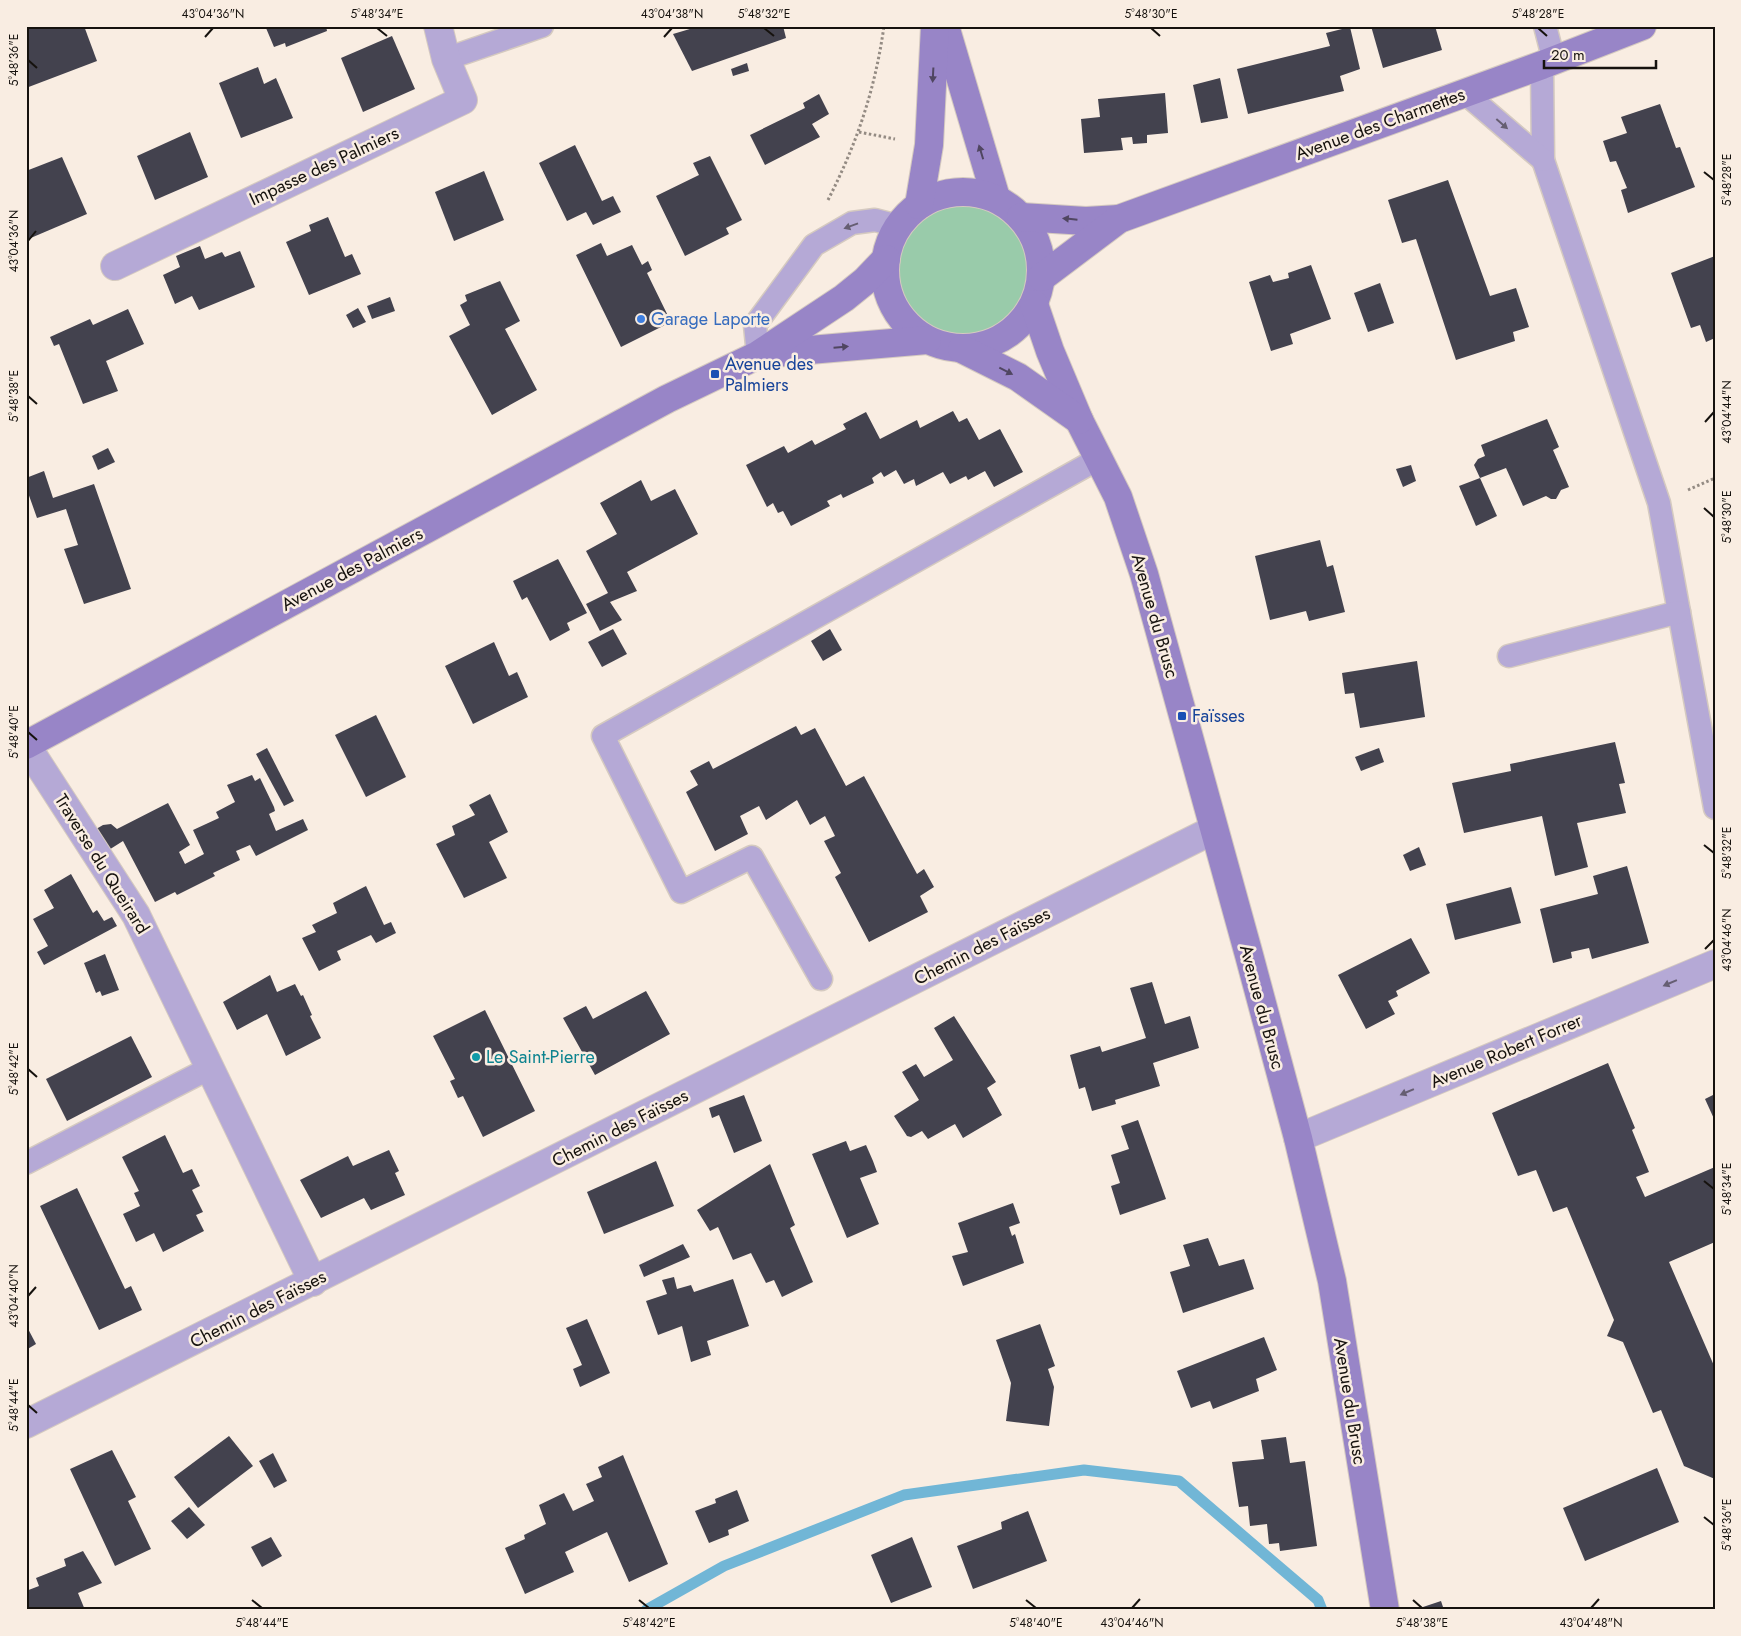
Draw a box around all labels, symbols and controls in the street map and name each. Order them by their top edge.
text: 43°04'36"N [182,5,244,23]
text: 5°48'34"E [351,5,403,23]
text: 43°04'38"N [641,5,703,23]
text: 5°48'32"E [738,5,790,23]
text: 5°48'30"E [1124,5,1178,23]
text: 5°48'28"E [1512,5,1564,23]
text: 5°48'36"E [5,34,23,86]
scale bar [1544,38,1656,70]
text: 20 m [1551,44,1585,66]
one-way arrow [929,67,937,83]
street label: Avenue des Charmettes [1292,81,1468,167]
one-way arrow [1496,119,1509,130]
street label: Impasse des Palmiers [245,120,403,212]
one-way arrow [976,144,984,159]
text: 5°48'28"E [1718,154,1736,206]
text: 43°04'36"N [5,210,23,272]
one-way arrow [1062,215,1078,223]
one-way arrow [843,222,858,230]
place label: Garage Laporte [651,306,770,332]
marker: Garage Laporte [635,313,647,325]
one-way arrow [834,343,850,351]
place label: Avenue des Palmiers [725,351,813,398]
one-way arrow [998,366,1013,375]
marker: Avenue des Palmiers [709,368,721,380]
text: 5°48'38"E [5,370,23,422]
text: 43°04'44"N [1718,380,1736,444]
text: 5°48'30"E [1718,490,1736,544]
street label: Avenue des Palmiers [276,521,428,617]
street label: Avenue du Brusc [1125,551,1185,681]
place label: Faïsses [1192,703,1245,729]
text: 5°48'40"E [5,705,23,759]
marker: Faïsses [1176,710,1188,722]
street label: Traverse du Queirard [48,789,156,939]
text: 5°48'32"E [1718,827,1736,879]
street label: Chemin des Faïsses [909,900,1055,992]
text: 43°04'46"N [1718,908,1736,972]
street label: Avenue du Brusc [1233,942,1291,1072]
one-way arrow [1663,979,1677,987]
street label: Avenue Robert Forrer [1426,1007,1587,1095]
text: 5°48'42"E [5,1042,23,1096]
place label: Le Saint-Pierre [486,1044,595,1070]
marker: Le Saint-Pierre [470,1051,482,1063]
street label: Chemin des Faïsses [547,1082,693,1174]
one-way arrow [1399,1089,1414,1096]
text: 5°48'34"E [1718,1163,1736,1215]
street label: Chemin des Faïsses [185,1263,331,1355]
text: 43°04'40"N [5,1264,23,1328]
street label: Avenue du Brusc [1327,1336,1373,1466]
text: 5°48'44"E [5,1378,23,1432]
text: 5°48'36"E [1718,1499,1736,1551]
text: 5°48'44"E [235,1614,289,1632]
text: 5°48'42"E [622,1614,676,1632]
text: 5°48'40"E [1009,1614,1063,1632]
text: 43°04'46"N [1100,1614,1164,1632]
text: 5°48'38"E [1396,1614,1448,1632]
text: 43°04'48"N [1560,1614,1622,1632]

